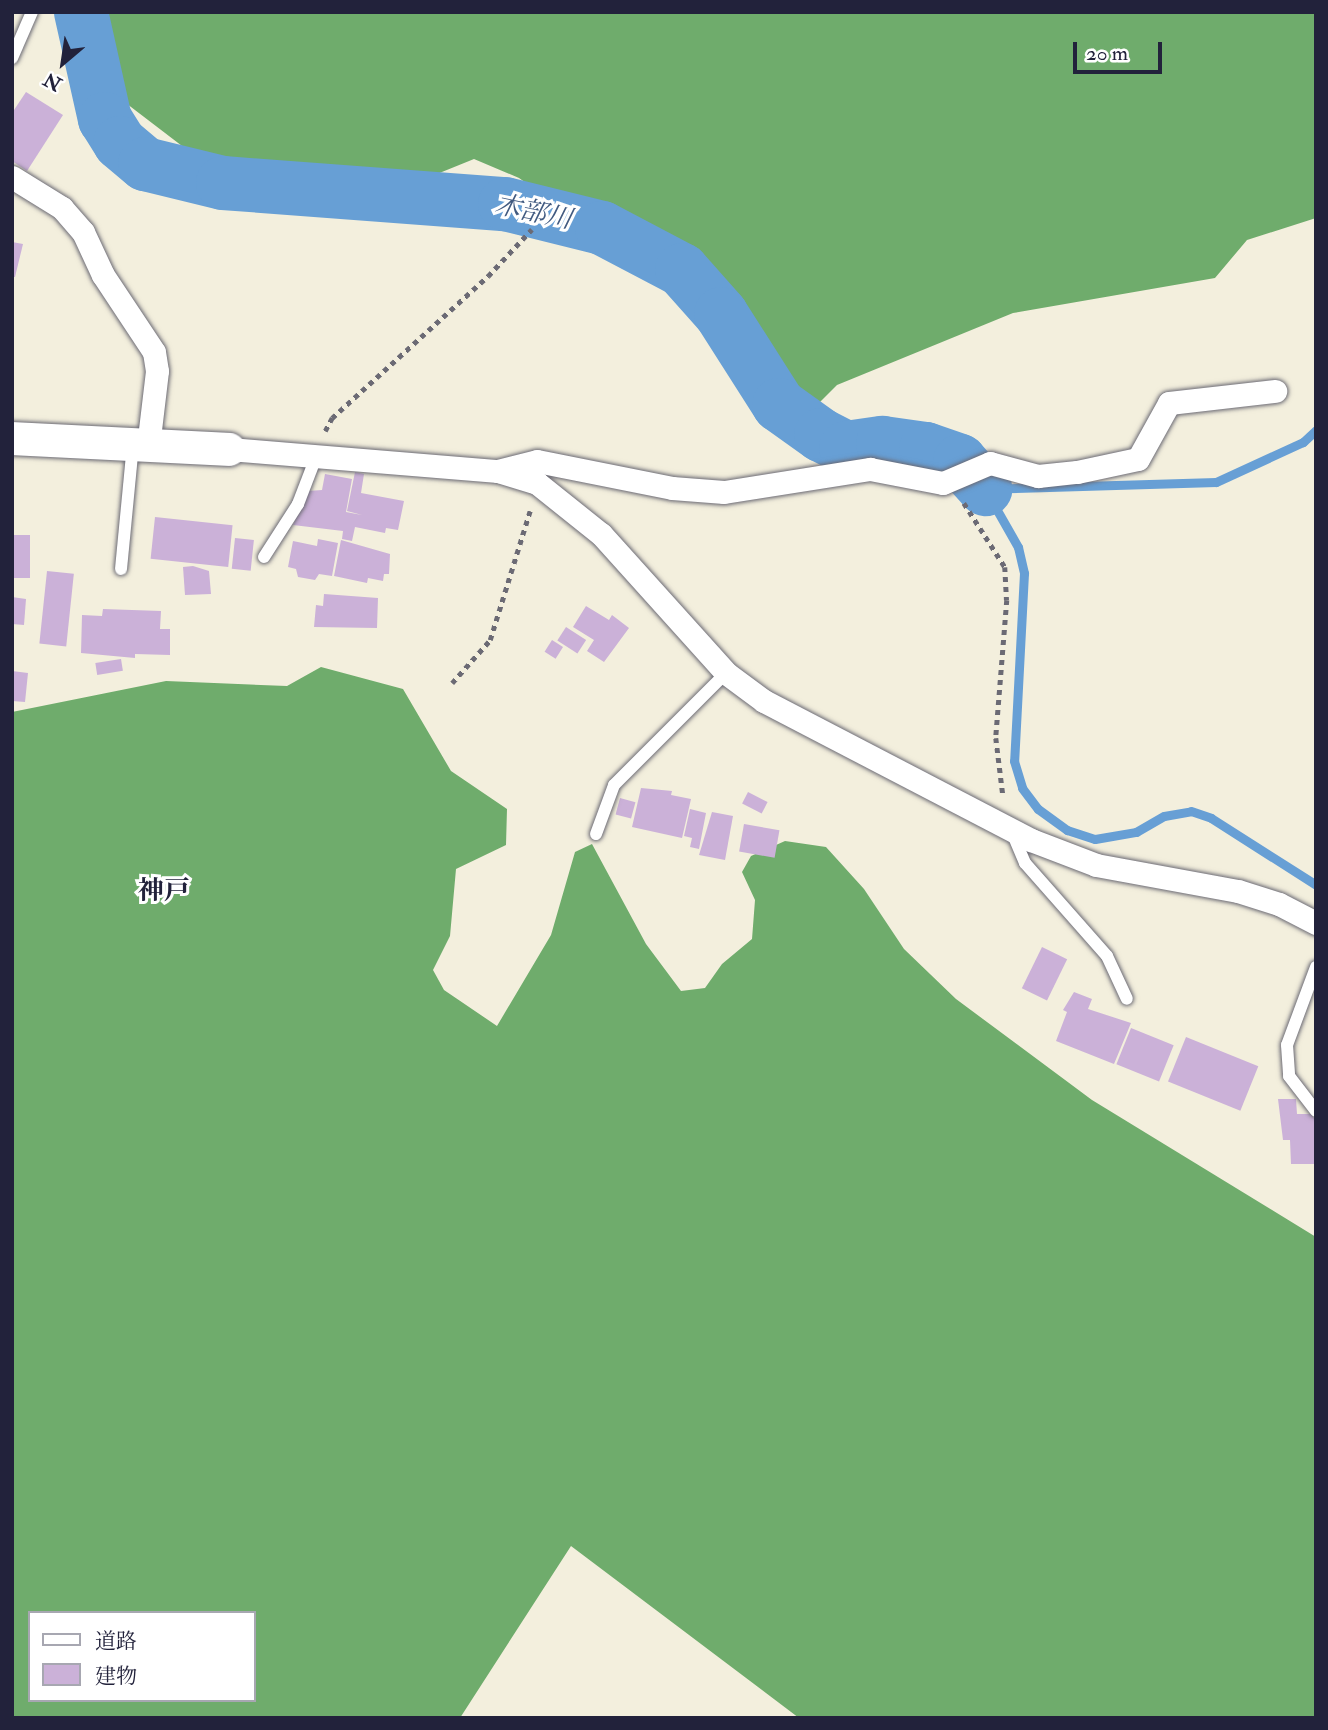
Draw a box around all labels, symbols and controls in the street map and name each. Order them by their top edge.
north arrow [28,28,98,98]
scale bar [1076,28,1165,72]
text: 20 m [1086,40,1128,67]
text: N [40,67,66,96]
water label: 木部川 [492,190,574,236]
district label: 神戸 [138,876,190,908]
legend [28,1611,256,1702]
text: 道路 [95,1628,137,1655]
text: 建物 [95,1663,137,1690]

